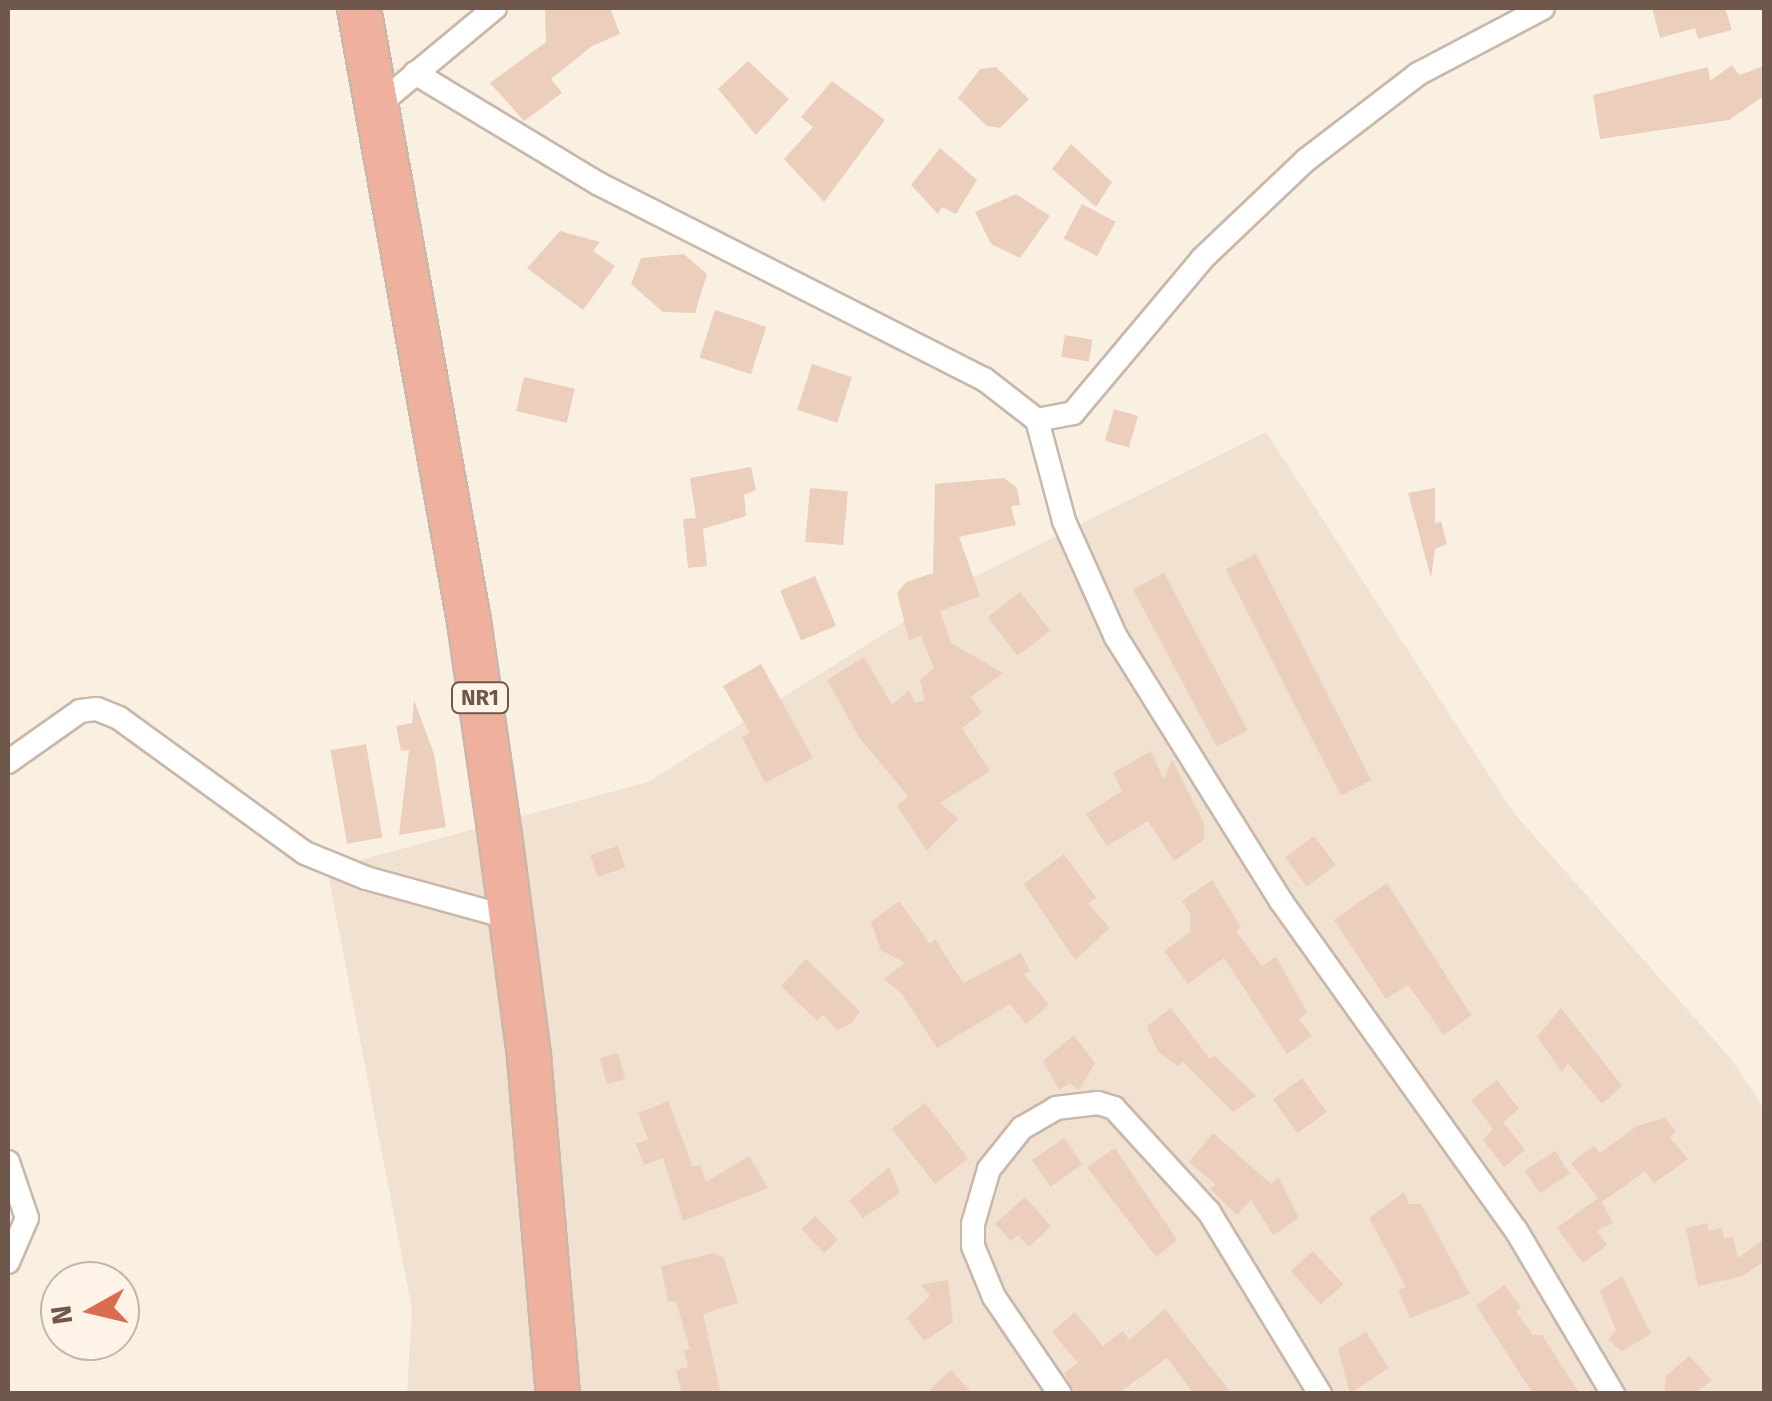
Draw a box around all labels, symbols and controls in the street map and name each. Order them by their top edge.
road number: NR1 [450,681,510,715]
north arrow [40,1261,140,1361]
text: N [44,1303,79,1326]

